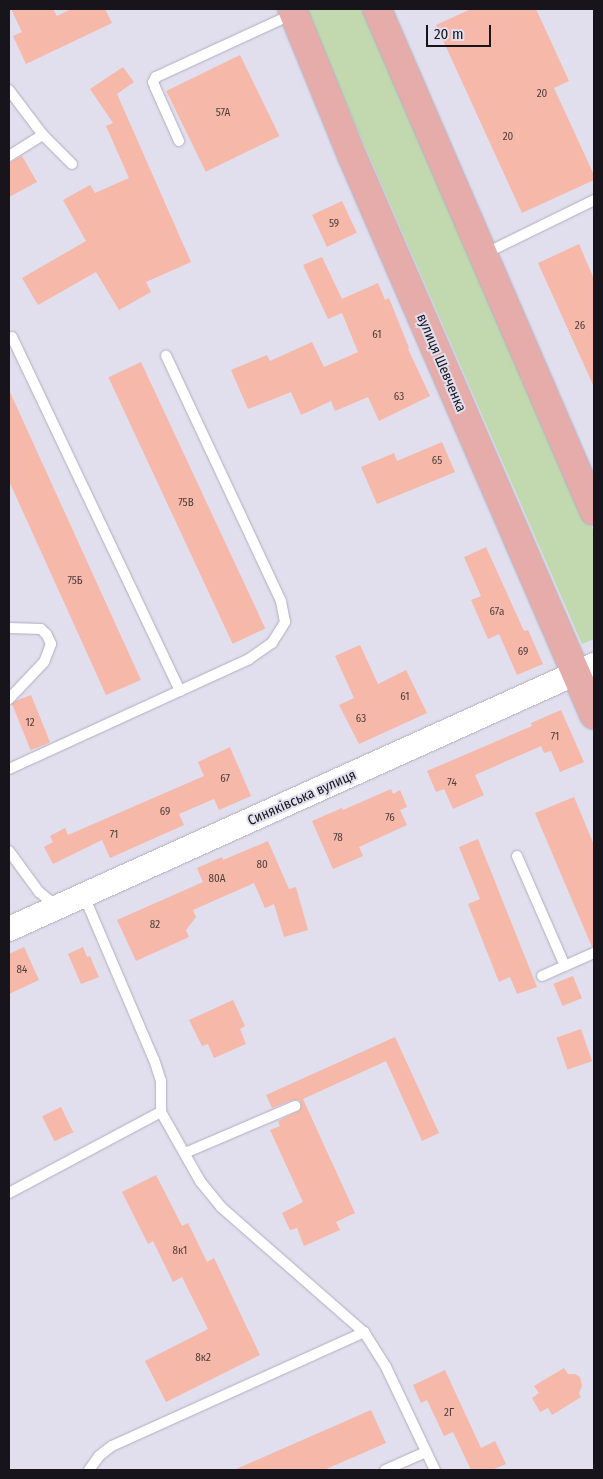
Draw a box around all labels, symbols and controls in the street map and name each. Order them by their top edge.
scale bar [428,15,493,47]
text: 20 m [434,25,464,43]
house number: 20 [537,87,547,101]
house number: 57А [216,106,230,120]
house number: 20 [503,130,513,144]
house number: 59 [329,217,339,231]
street label: вулиця Шевченка [413,311,469,415]
house number: 26 [575,319,585,333]
house number: 61 [372,328,382,342]
house number: 63 [394,390,404,404]
house number: 65 [432,454,442,468]
house number: 75В [178,496,194,510]
house number: 75Б [67,574,83,588]
house number: 67а [490,605,504,619]
house number: 69 [518,645,528,659]
house number: 61 [400,690,410,704]
house number: 63 [356,712,366,726]
house number: 12 [25,716,35,730]
house number: 71 [551,730,559,744]
street label: Синяківська вулиця [245,767,359,829]
house number: 67 [220,772,230,786]
house number: 74 [447,776,457,790]
house number: 69 [160,805,170,819]
house number: 76 [385,811,395,825]
house number: 71 [110,828,118,842]
house number: 78 [333,831,343,845]
house number: 80 [256,858,268,872]
house number: 80А [208,872,226,886]
house number: 82 [150,918,160,932]
house number: 84 [17,963,27,977]
house number: 8к1 [173,1244,187,1258]
house number: 8к2 [195,1351,211,1365]
house number: 2Г [444,1406,454,1420]

